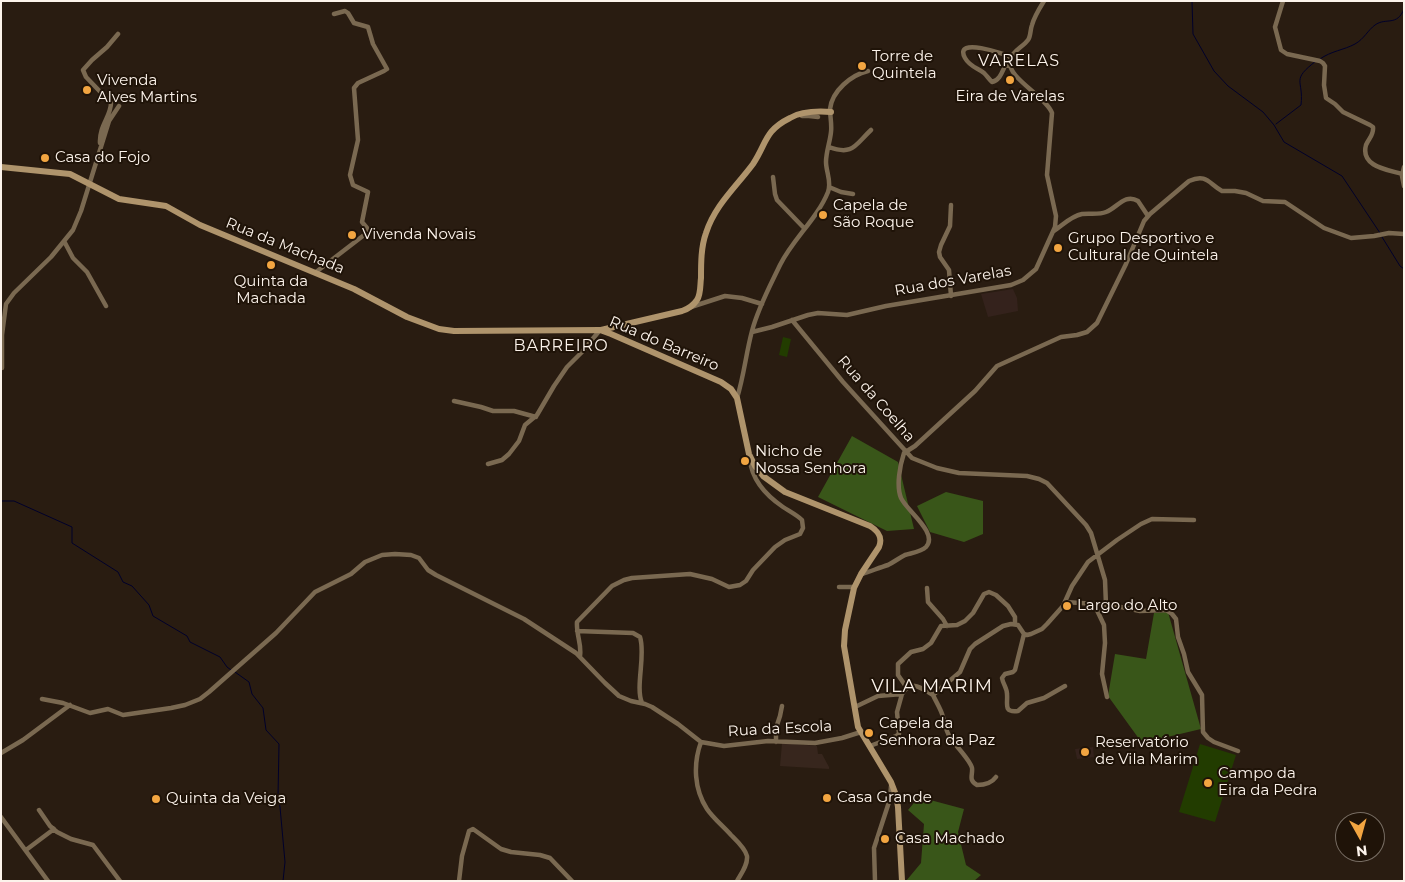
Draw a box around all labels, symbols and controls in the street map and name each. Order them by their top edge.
place label: Torre de Quintela [872,48,937,83]
district label: VARELAS [977,51,1061,71]
marker: Torre de Quintela [856,60,868,72]
place label: Vivenda Alves Martins [97,72,197,107]
marker: Eira de Varelas [1004,74,1016,86]
marker: Vivenda Alves Martins [81,84,93,96]
place label: Eira de Varelas [956,88,1064,106]
place label: Casa do Fojo [55,149,150,167]
marker: Casa do Fojo [39,152,51,164]
place label: Capela de São Roque [833,197,914,232]
marker: Capela de São Roque [817,209,829,221]
street label: Rua da Machada [223,214,347,278]
place label: Vivenda Novais [362,226,476,244]
marker: Vivenda Novais [346,229,358,241]
place label: Grupo Desportivo e Cultural de Quintela [1068,230,1218,265]
marker: Grupo Desportivo e Cultural de Quintela [1052,242,1064,254]
marker: Quinta da Machada [265,259,277,271]
street label: Rua dos Varelas [893,262,1013,300]
place label: Quinta da Machada [234,273,308,308]
street label: Rua do Barreiro [606,313,722,375]
district label: BARREIRO [512,336,610,356]
street label: Rua da Coelha [834,352,918,446]
place label: Nicho de Nossa Senhora [755,443,866,478]
marker: Nicho de Nossa Senhora [739,455,751,467]
place label: Largo do Alto [1077,597,1177,615]
marker: Largo do Alto [1061,600,1073,612]
district label: VILA MARIM [870,676,994,698]
place label: Capela da Senhora da Paz [879,715,995,750]
street label: Rua da Escola [727,717,833,741]
marker: Capela da Senhora da Paz [863,727,875,739]
place label: Reservatório de Vila Marim [1095,734,1198,769]
marker: Reservatório de Vila Marim [1079,746,1091,758]
place label: Campo da Eira da Pedra [1218,765,1317,800]
marker: Campo da Eira da Pedra [1202,777,1214,789]
place label: Casa Grande [837,789,932,807]
place label: Quinta da Veiga [166,790,286,808]
marker: Casa Grande [821,792,833,804]
marker: Quinta da Veiga [150,793,162,805]
north arrow [1335,812,1385,862]
place label: Casa Machado [895,830,1005,848]
marker: Casa Machado [879,833,891,845]
text: N [1355,841,1368,861]

